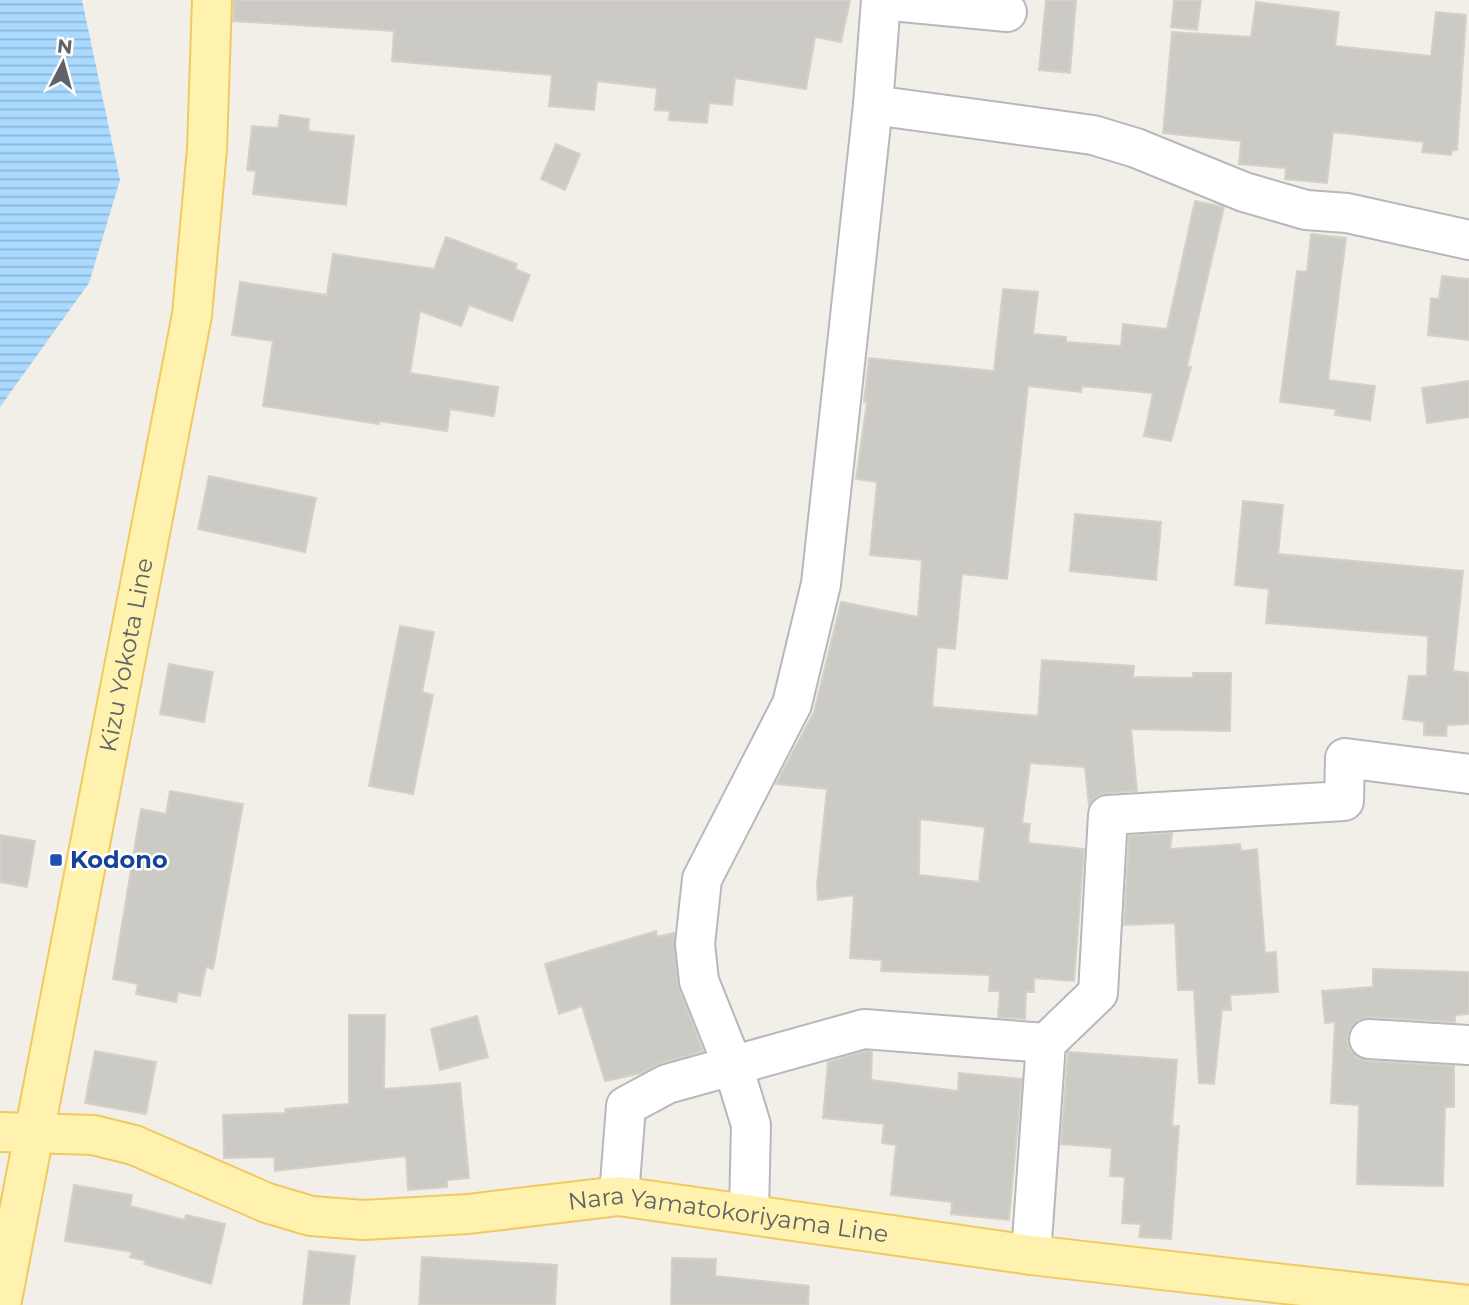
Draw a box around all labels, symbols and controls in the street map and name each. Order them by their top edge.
north arrow [28,28,98,98]
text: N [56,34,74,59]
street label: Kizu Yokota Line [93,555,159,754]
place label: Kodono [70,845,168,874]
marker: Kodono [48,852,64,868]
street label: Nara Yamatokoriyama Line [566,1180,890,1248]

